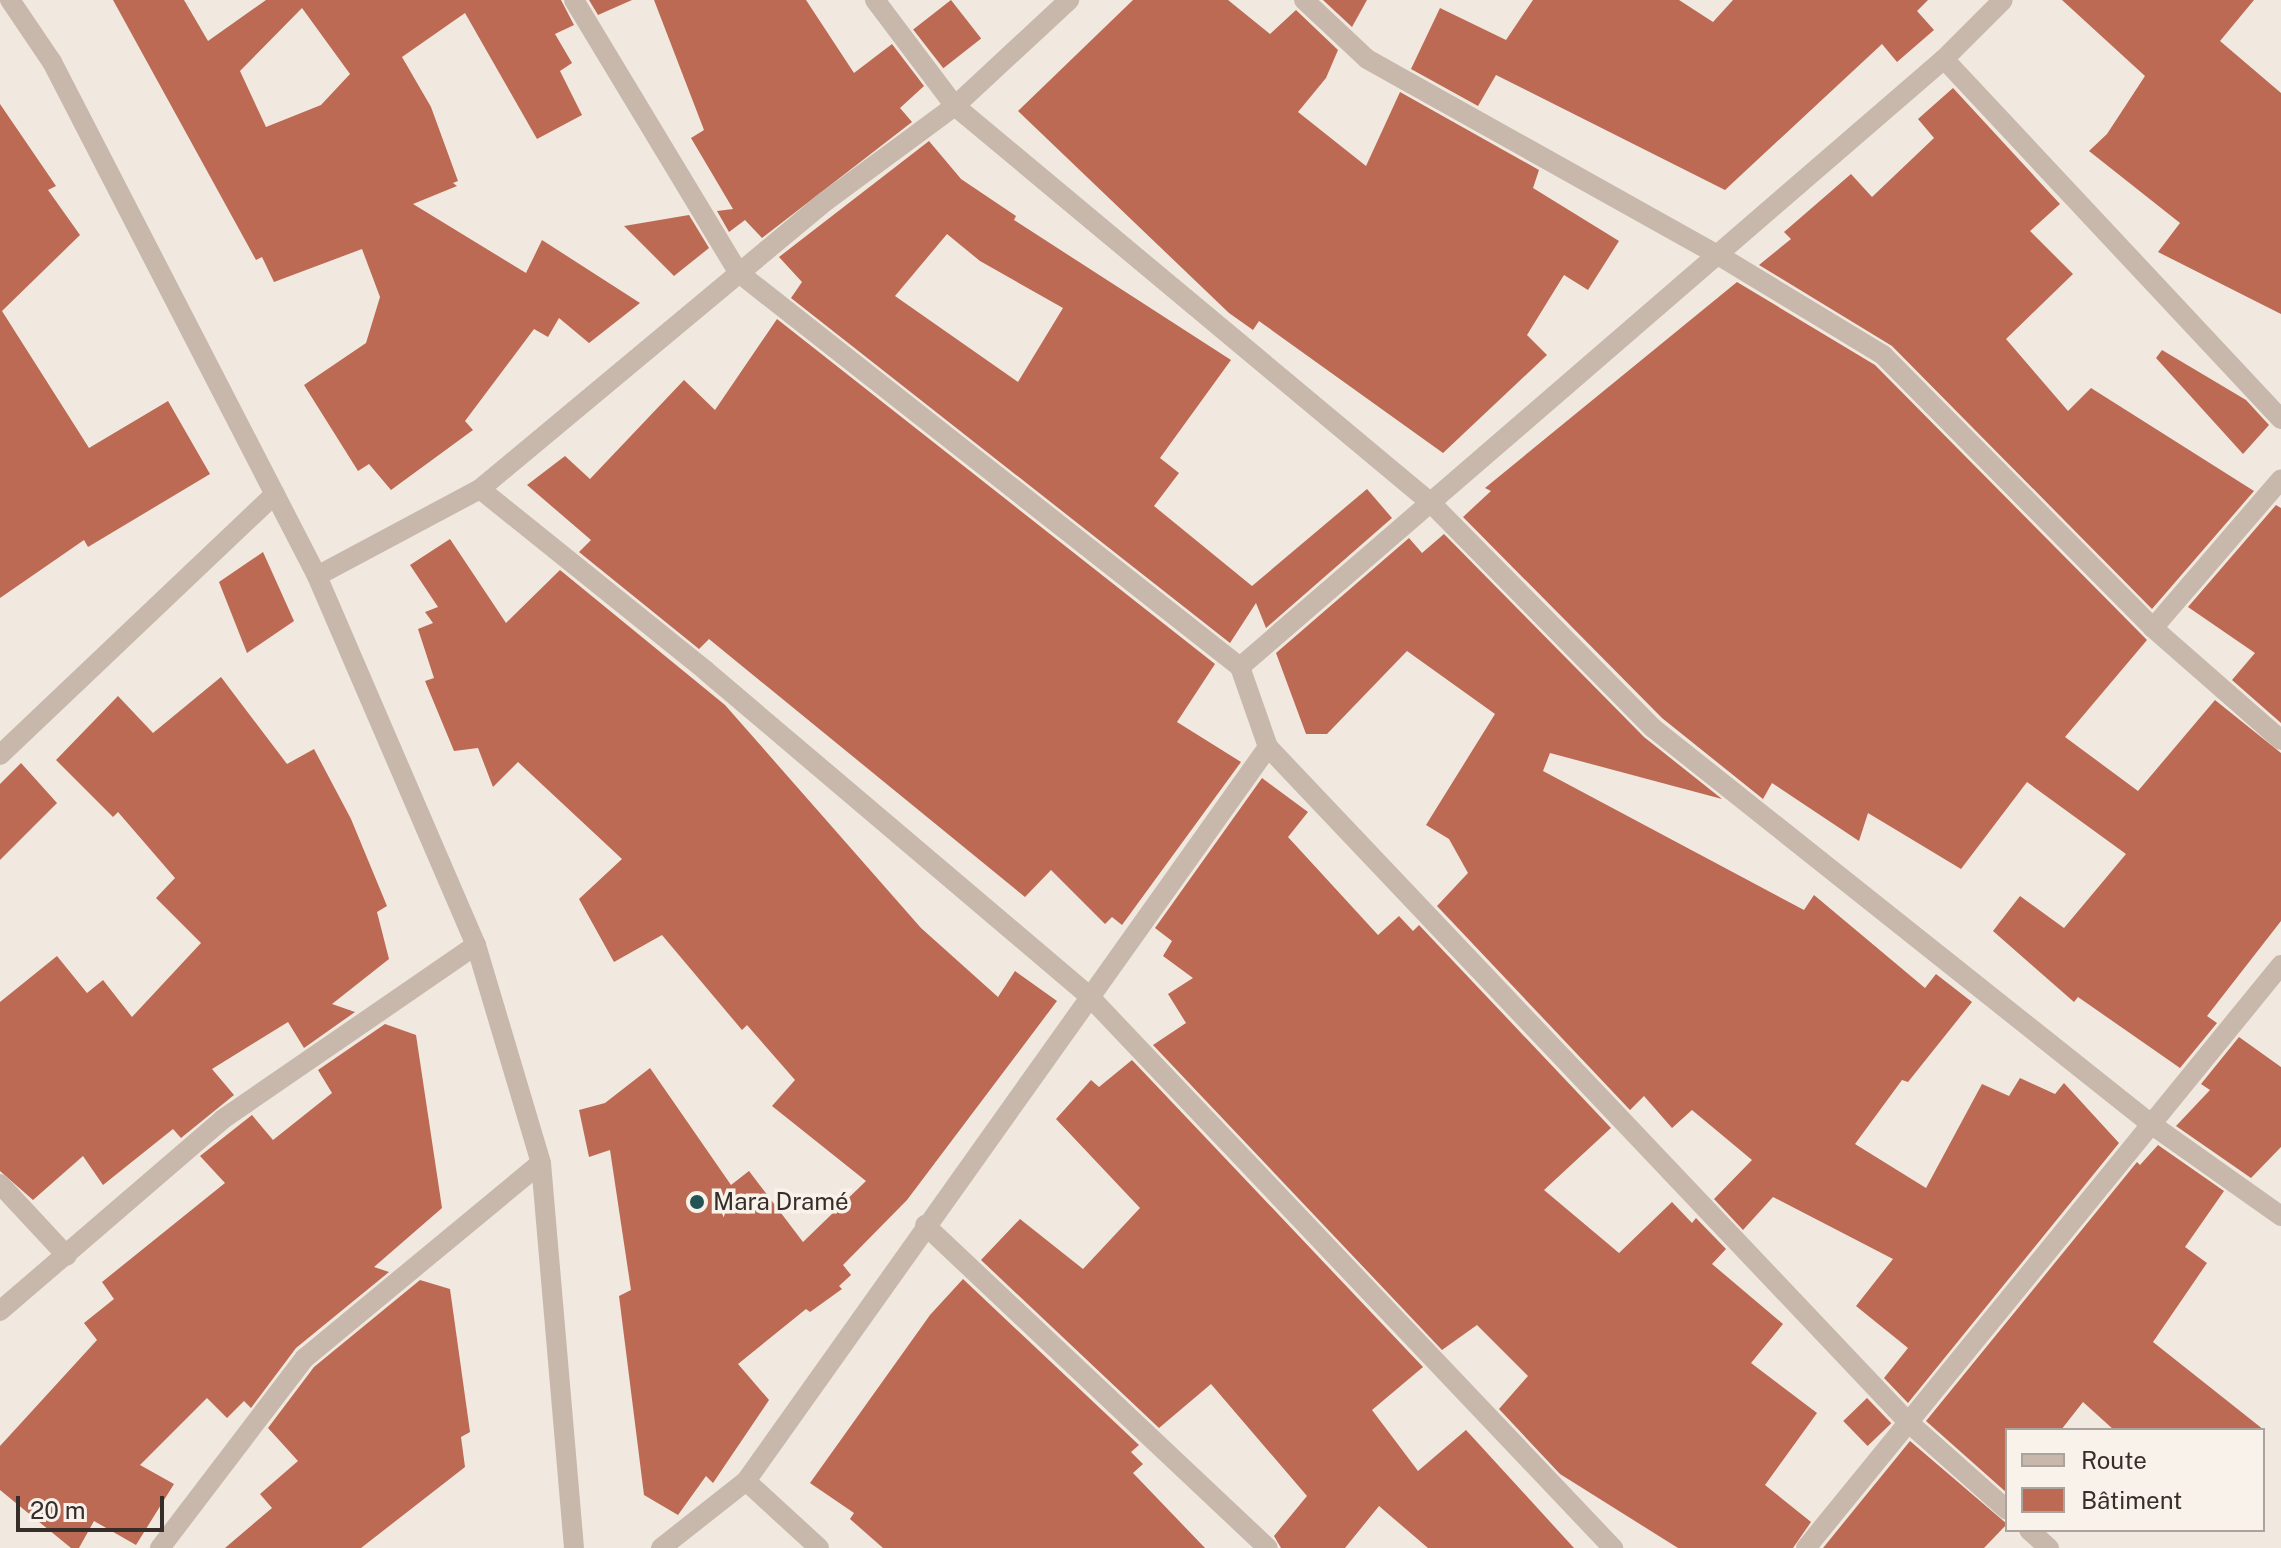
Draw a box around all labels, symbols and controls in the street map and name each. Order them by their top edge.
place label: Mara Dramé [713,1188,849,1216]
marker: Mara Dramé [688,1193,706,1211]
legend [2005,1428,2265,1532]
text: Route [2081,1446,2147,1474]
scale bar [20,1480,168,1530]
text: Bâtiment [2081,1486,2182,1514]
text: 20 m [30,1496,86,1524]

